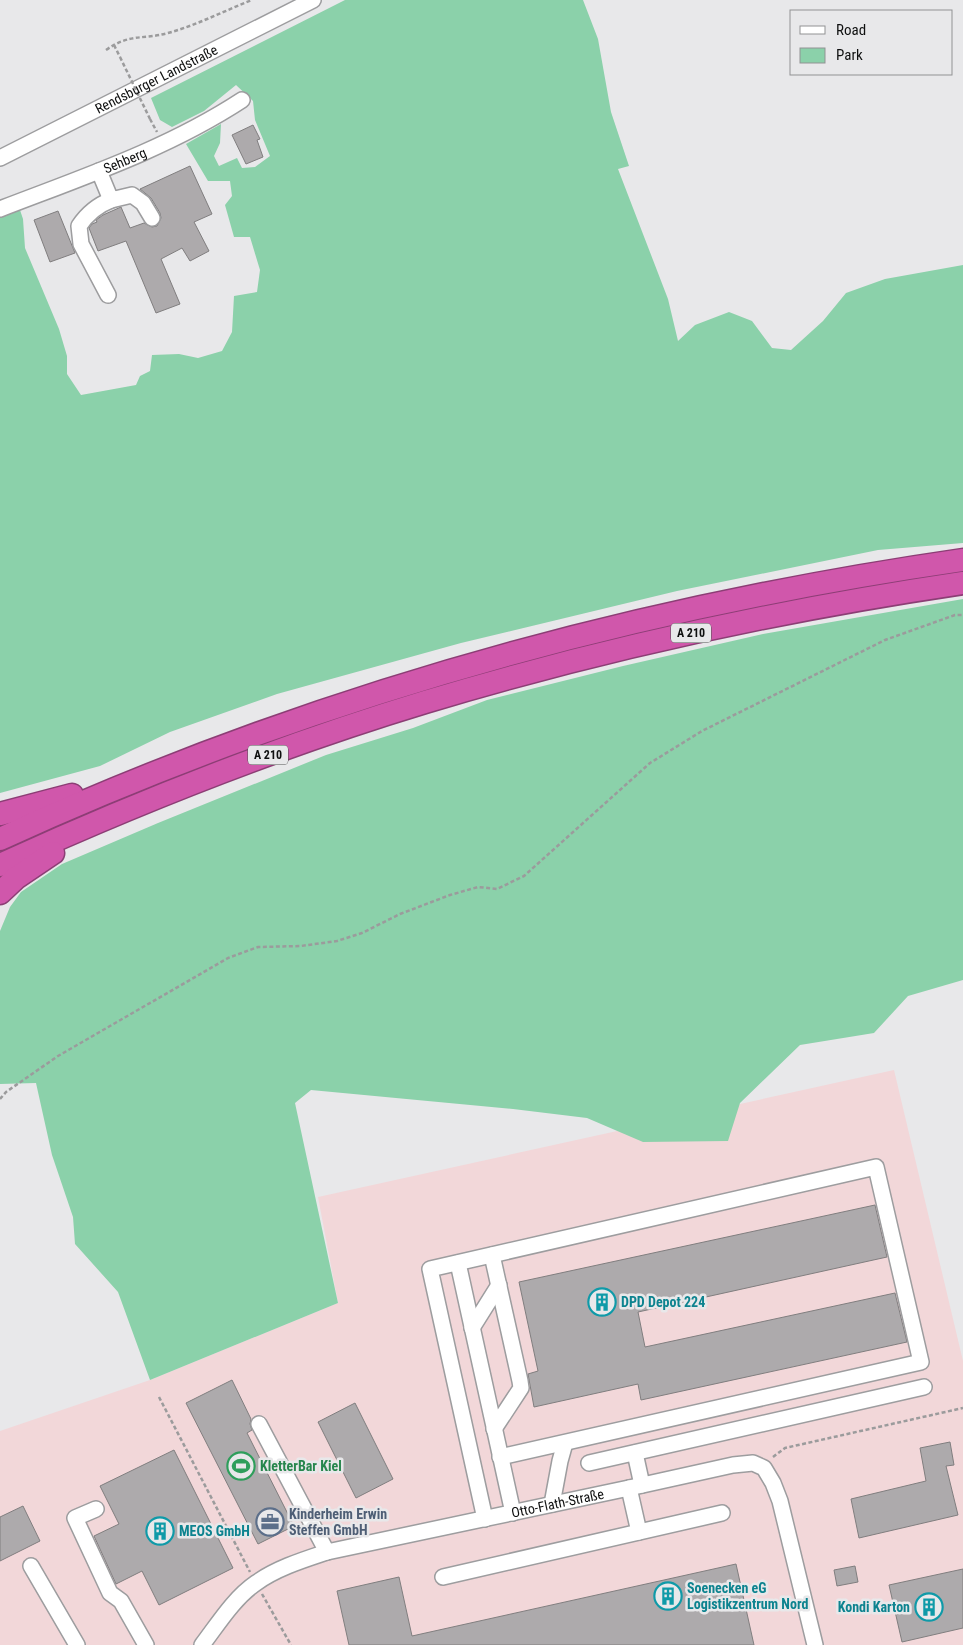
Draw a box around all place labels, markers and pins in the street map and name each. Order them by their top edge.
building icon: DPD Depot 224 [587,1287,617,1317]
place label: DPD Depot 224 [621,1294,705,1310]
sports icon: KletterBar Kiel [226,1451,256,1481]
place label: KletterBar Kiel [260,1458,342,1474]
place label: Kinderheim Erwin Steffen GmbH [289,1506,387,1538]
office icon: Kinderheim Erwin Steffen GmbH [255,1507,285,1537]
building icon: MEOS GmbH [145,1516,175,1546]
place label: MEOS GmbH [179,1523,250,1539]
place label: Soenecken eG Logistikzentrum Nord [687,1580,808,1612]
building icon: Soenecken eG Logistikzentrum Nord [653,1581,683,1611]
building icon: Kondi Karton [914,1592,944,1622]
place label: Kondi Karton [838,1599,910,1615]

